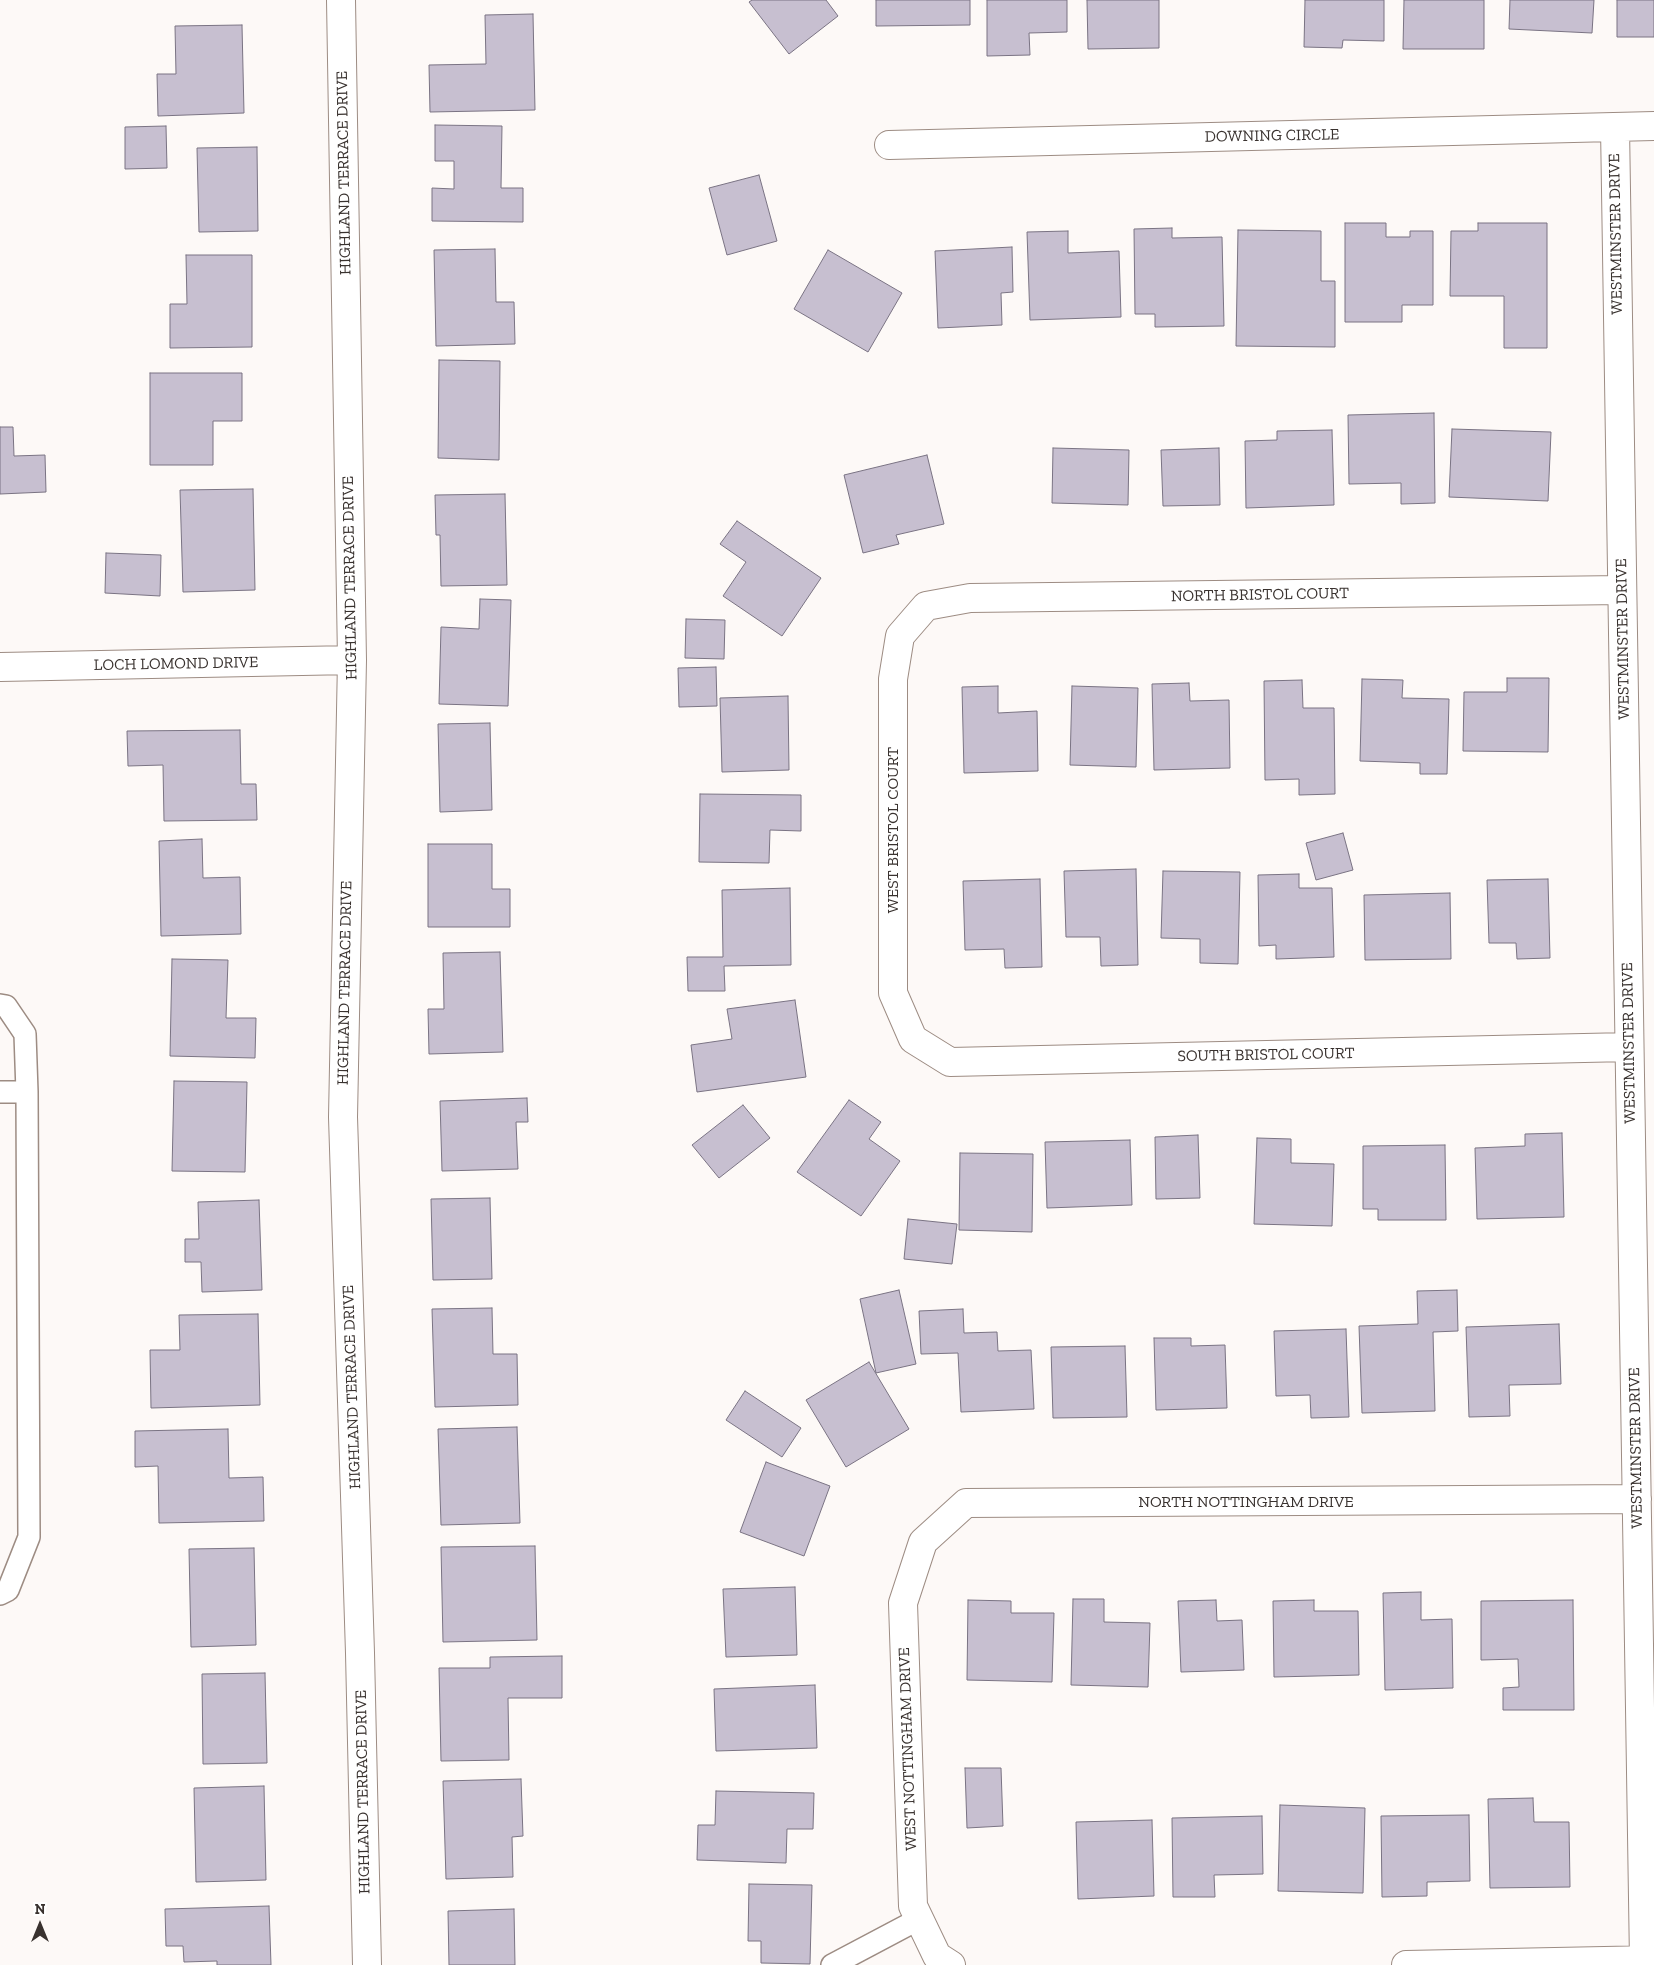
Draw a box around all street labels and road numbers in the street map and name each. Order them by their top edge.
street label: HIGHLAND TERRACE DRIVE [333,71,355,275]
street label: DOWNING CIRCLE [1205,125,1339,147]
street label: WESTMINSTER DRIVE [1605,153,1627,315]
street label: HIGHLAND TERRACE DRIVE [339,476,361,680]
street label: WESTMINSTER DRIVE [1612,558,1634,720]
street label: NORTH BRISTOL COURT [1171,584,1349,606]
street label: LOCH LOMOND DRIVE [94,653,258,675]
street label: WEST BRISTOL COURT [883,747,903,913]
street label: HIGHLAND TERRACE DRIVE [334,881,356,1085]
street label: WESTMINSTER DRIVE [1618,962,1640,1124]
street label: SOUTH BRISTOL COURT [1177,1044,1355,1066]
street label: HIGHLAND TERRACE DRIVE [339,1285,365,1489]
street label: WESTMINSTER DRIVE [1625,1367,1647,1529]
street label: NORTH NOTTINGHAM DRIVE [1138,1492,1354,1512]
street label: WEST NOTTINGHAM DRIVE [895,1647,921,1851]
street label: HIGHLAND TERRACE DRIVE [352,1690,374,1894]

